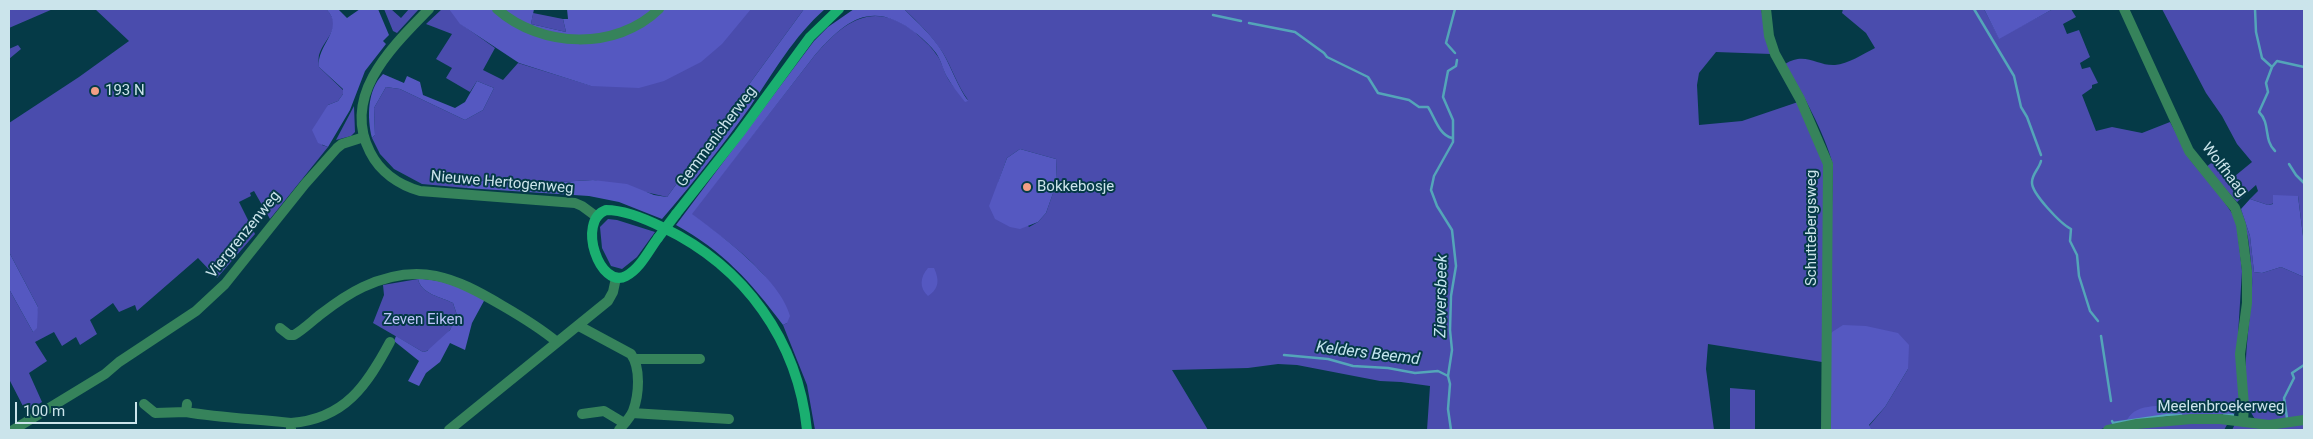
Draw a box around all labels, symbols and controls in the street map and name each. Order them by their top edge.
place label: 193 N [105,82,145,100]
street label: Gemmenicherweg [673,83,761,191]
marker: 193 N [89,85,101,97]
street label: Wolfhaag [2197,139,2251,201]
street label: Nieuwe Hertogenweg [430,168,574,198]
street label: Schuttebergsweg [1803,170,1821,286]
place label: Bokkebosje [1037,178,1114,196]
marker: Bokkebosje [1021,181,1033,193]
street label: Viergrenzenweg [203,188,285,282]
water label: Zieversbeek [1432,254,1452,338]
park label: Zeven Eiken [383,311,463,329]
water label: Kelders Beemd [1315,338,1421,370]
scale bar [18,392,140,424]
street label: Meelenbroekerweg [2157,398,2285,416]
text: 100 m [23,402,65,420]

